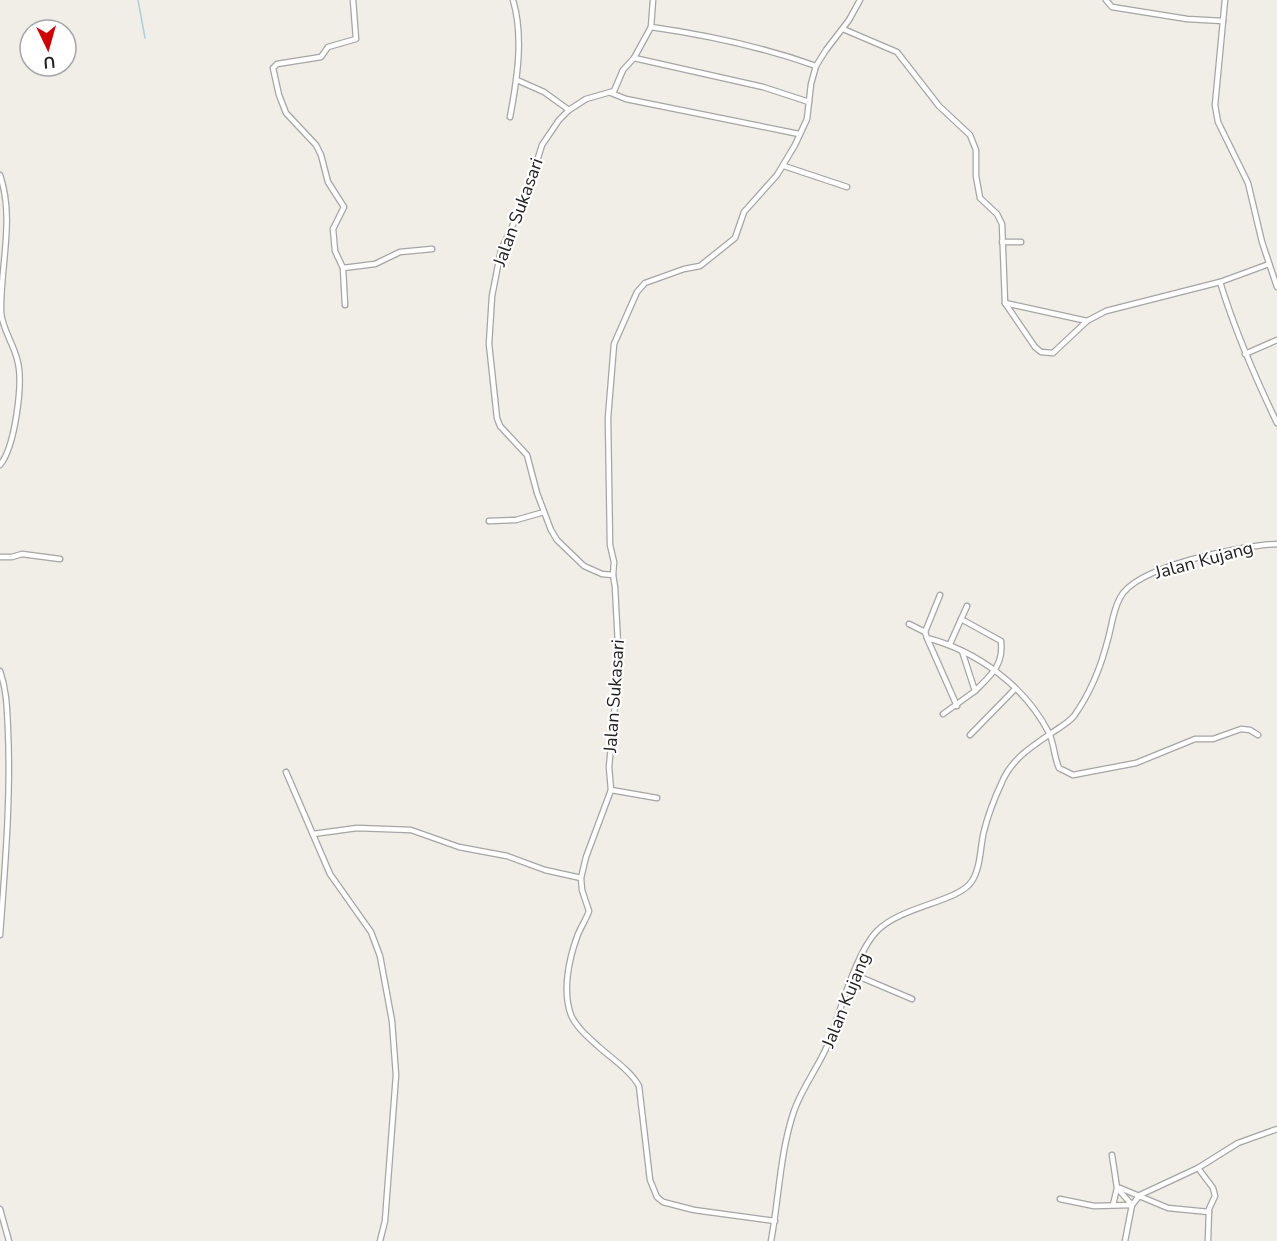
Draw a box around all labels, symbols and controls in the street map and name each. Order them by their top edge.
north arrow [18,18,78,78]
text: U [42,50,56,73]
street label: Jalan Sukasari [487,155,549,270]
street label: Jalan Kujang [1151,535,1256,585]
street label: Jalan Sukasari [598,639,630,754]
street label: Jalan Kujang [816,949,876,1052]

